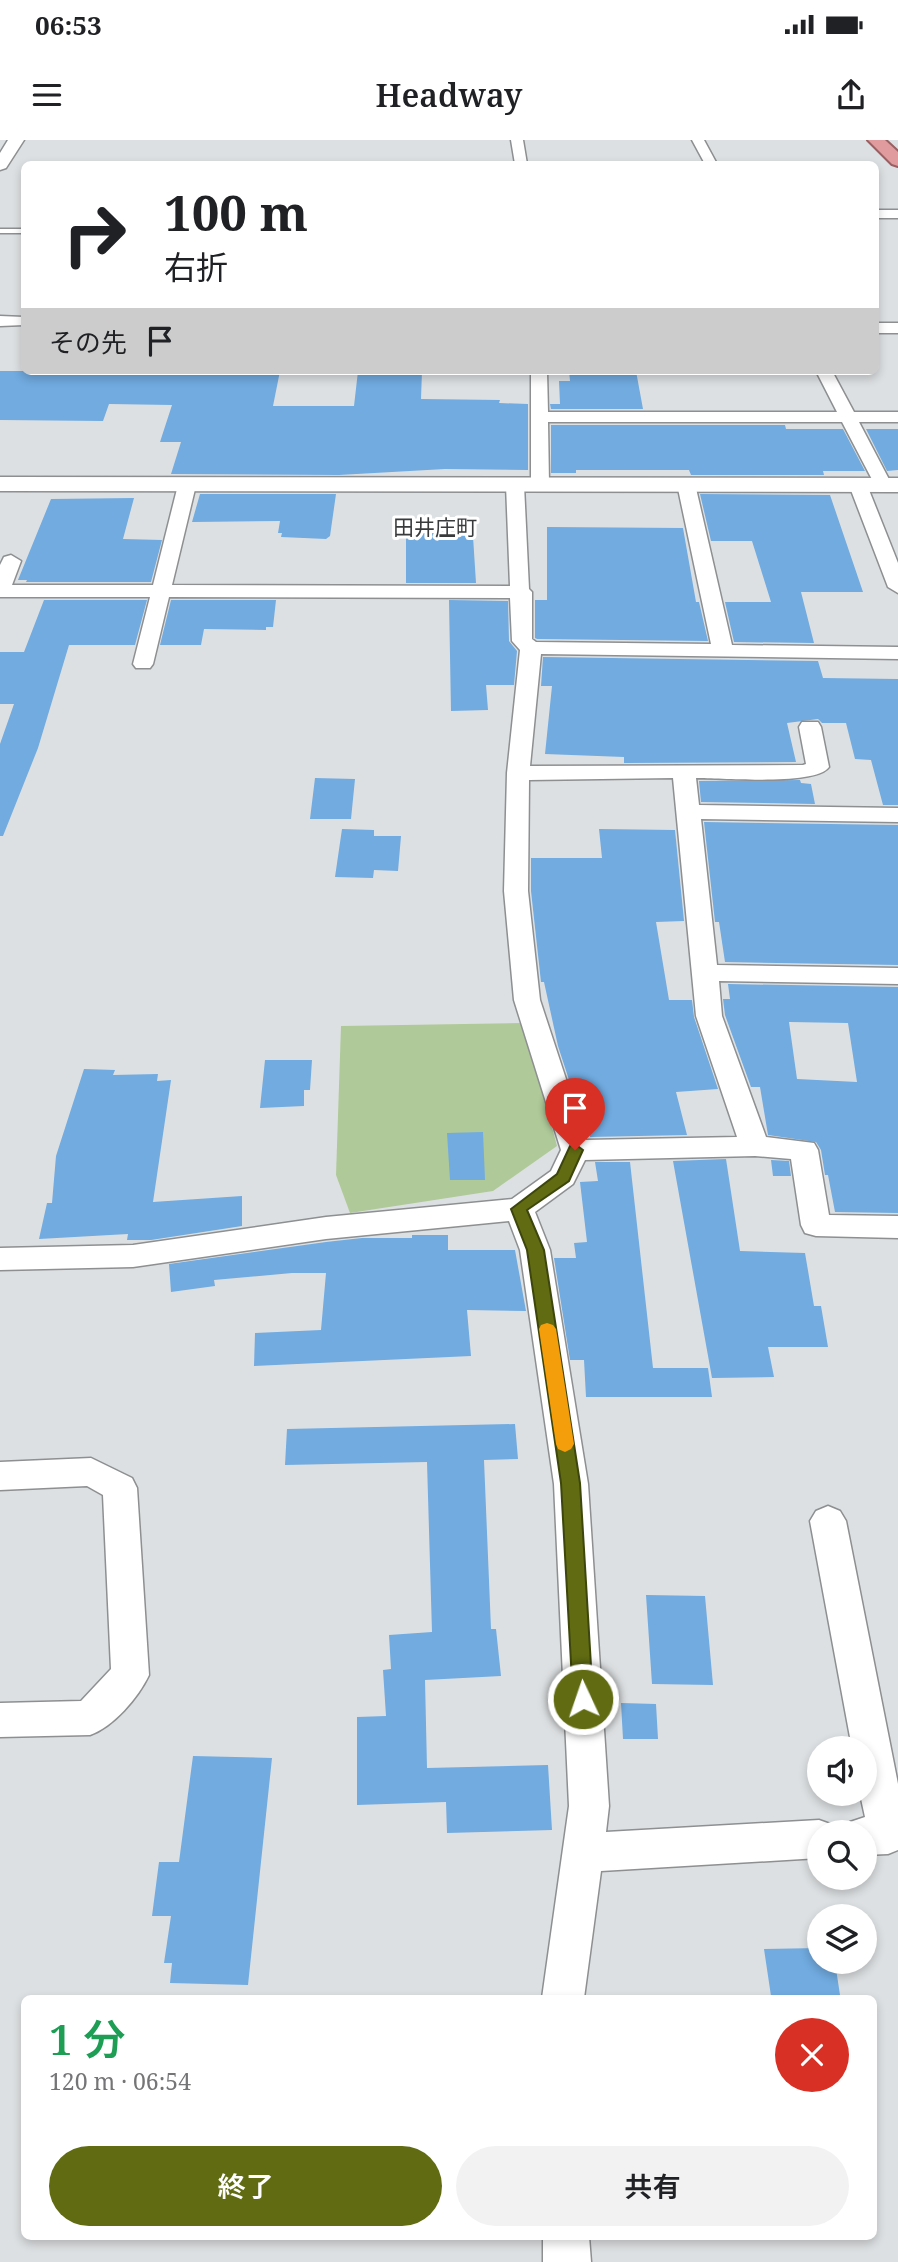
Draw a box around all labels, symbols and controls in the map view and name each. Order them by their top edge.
text: 06:53 [35,7,102,43]
text: Headway [376,73,522,116]
icon: menu [28,76,66,114]
icon: share [832,76,870,114]
text: 100 m [164,179,308,245]
icon: right [49,189,140,280]
text: 右折 [164,245,228,288]
icon: arrive [141,322,179,360]
text: その先 [49,324,127,360]
district label: 田井庄町 [393,513,477,541]
pin [545,1078,605,1150]
icon: arrive [556,1089,594,1127]
position arrow [546,1662,620,1736]
map controls [807,1736,877,1974]
button: sound [807,1736,877,1806]
button: search [807,1820,877,1890]
button: layers [807,1904,877,1974]
text: 1 分 [49,2010,126,2067]
button: close [775,2018,849,2092]
text: 120 m · 06:54 [49,2065,191,2097]
button: 終了 [49,2146,442,2226]
button: 共有 [456,2146,849,2226]

